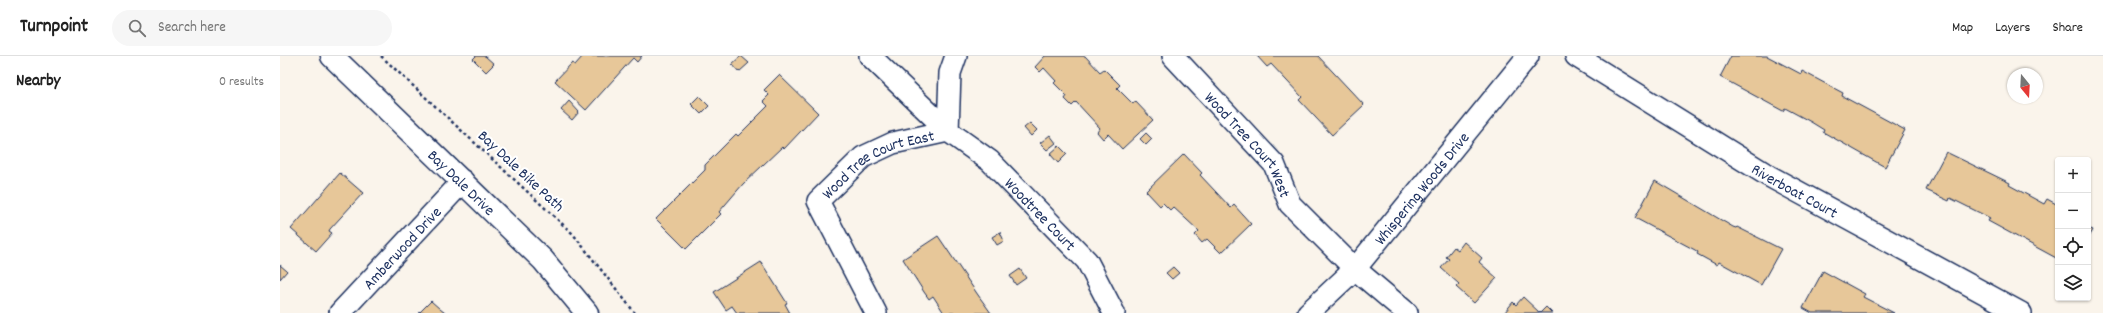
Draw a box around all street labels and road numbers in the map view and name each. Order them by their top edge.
street label: Wood Tree Court West [1198,87,1295,201]
street label: Bay Dale Bike Path [472,125,569,218]
street label: Wood Tree Court East [817,125,937,205]
street label: Whispering Woods Drive [1370,128,1476,251]
street label: Bay Dale Drive [421,145,499,222]
street label: Riverboat Court [1746,159,1841,225]
street label: Woodtree Court [998,173,1080,257]
street label: Amberwood Drive [359,202,448,296]

